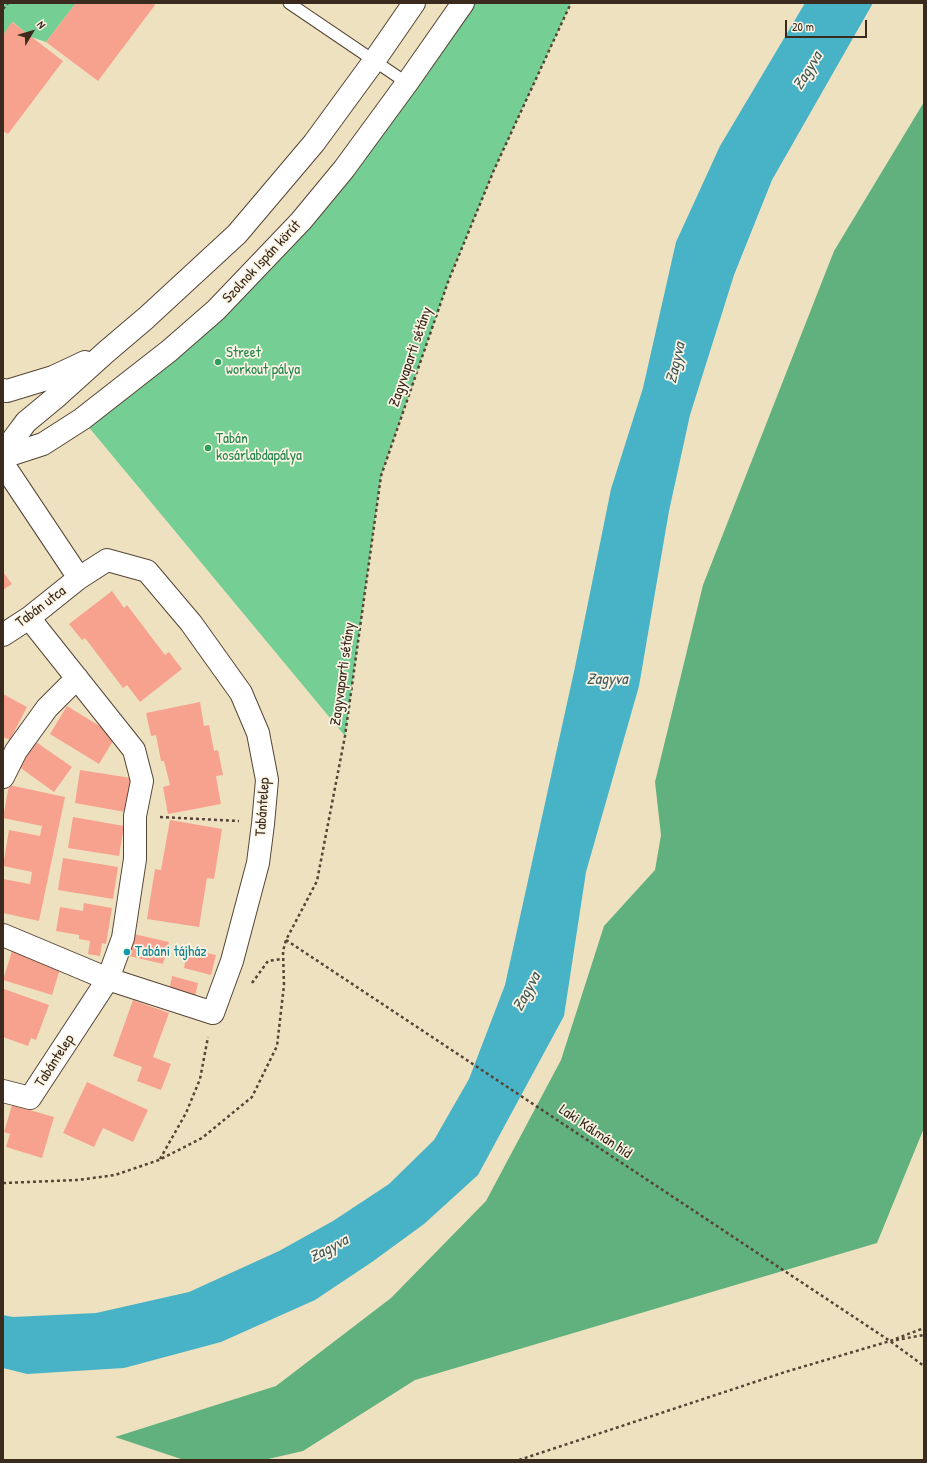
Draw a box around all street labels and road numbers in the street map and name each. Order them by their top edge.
street label: Szolnok Ispán körút [219,217,305,307]
street label: Zagyvaparti sétány [386,305,436,409]
street label: Tabán utca [12,582,70,632]
street label: Zagyvaparti sétány [327,621,359,727]
street label: Tabántelep [252,777,274,837]
street label: Tabántelep [31,1031,79,1091]
street label: Laki Kálmán híd [555,1101,635,1163]

